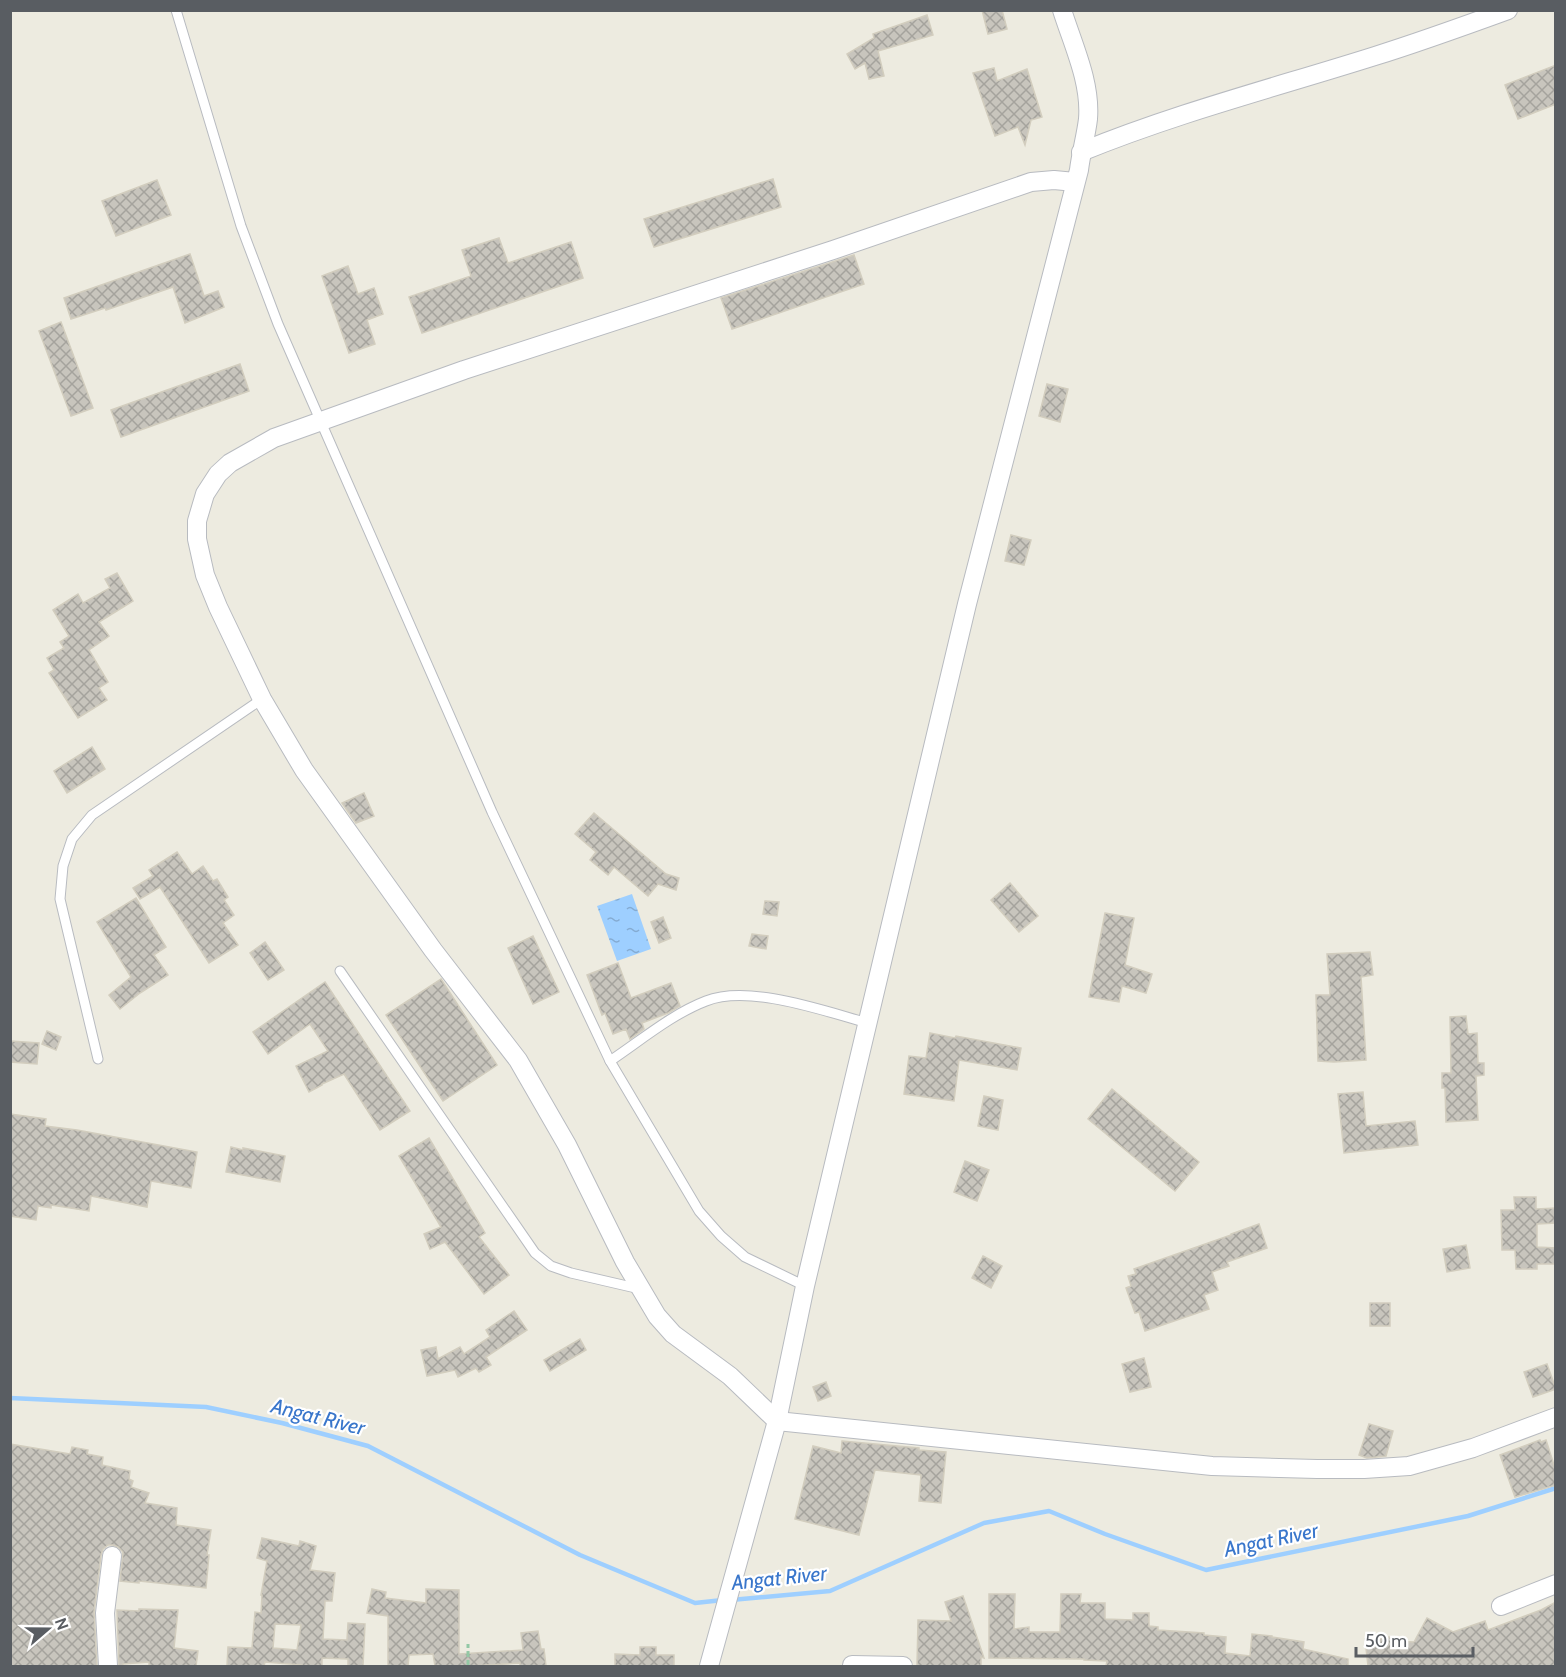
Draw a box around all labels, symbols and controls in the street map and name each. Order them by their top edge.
water label: Angat River [268,1393,369,1441]
water label: Angat River [1221,1517,1322,1562]
water label: Angat River [729,1560,829,1595]
north arrow [18,1599,78,1659]
text: N [51,1615,72,1633]
scale bar [1356,1620,1473,1658]
text: 50 m [1365,1630,1407,1652]

